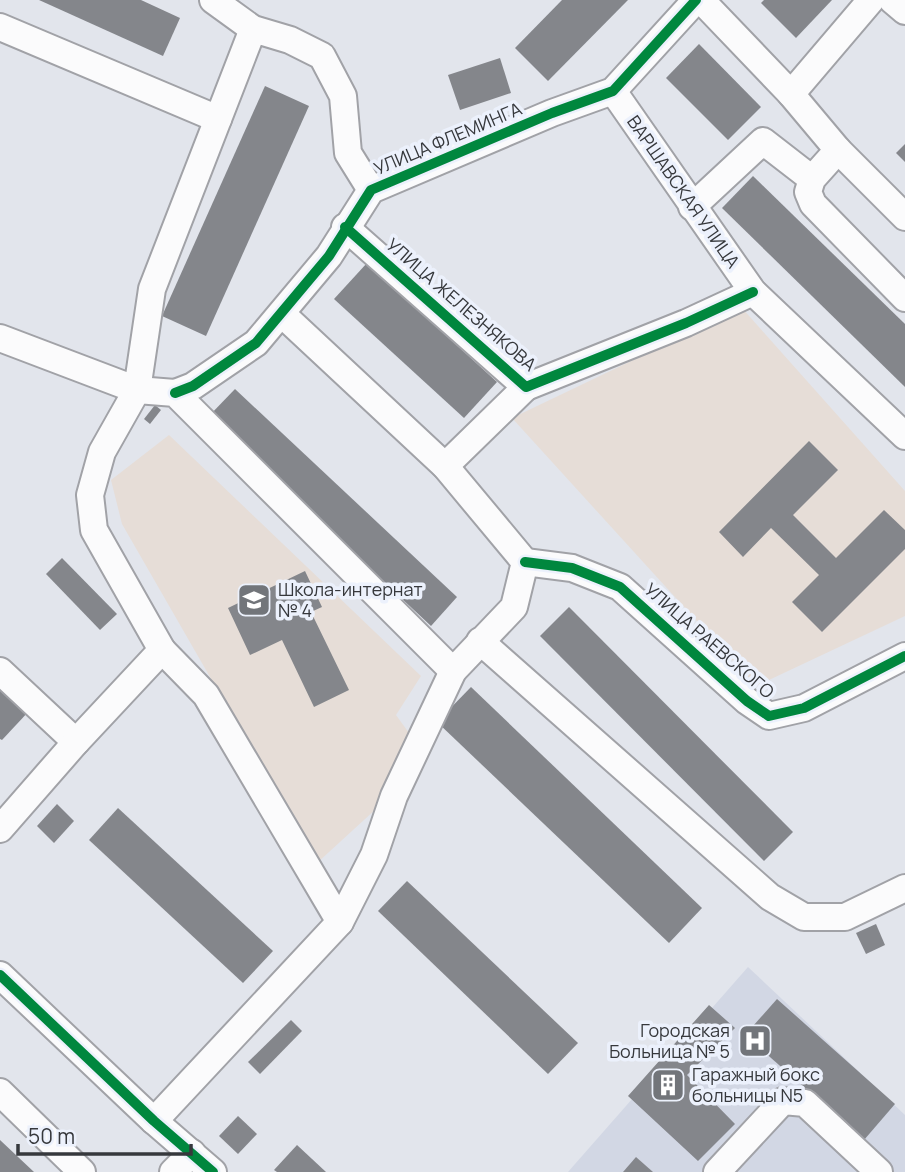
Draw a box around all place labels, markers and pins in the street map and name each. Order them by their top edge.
place label: Школа-интернат № 4 [278,577,423,622]
school or university icon: Школа-интернат № 4 [235,581,273,619]
place label: Городская Больница № 5 [609,1018,730,1063]
hospital icon: Городская Больница № 5 [736,1022,774,1060]
place label: Гаражный бокс больницы N5 [692,1062,820,1107]
building icon: Гаражный бокс больницы N5 [649,1066,687,1104]

